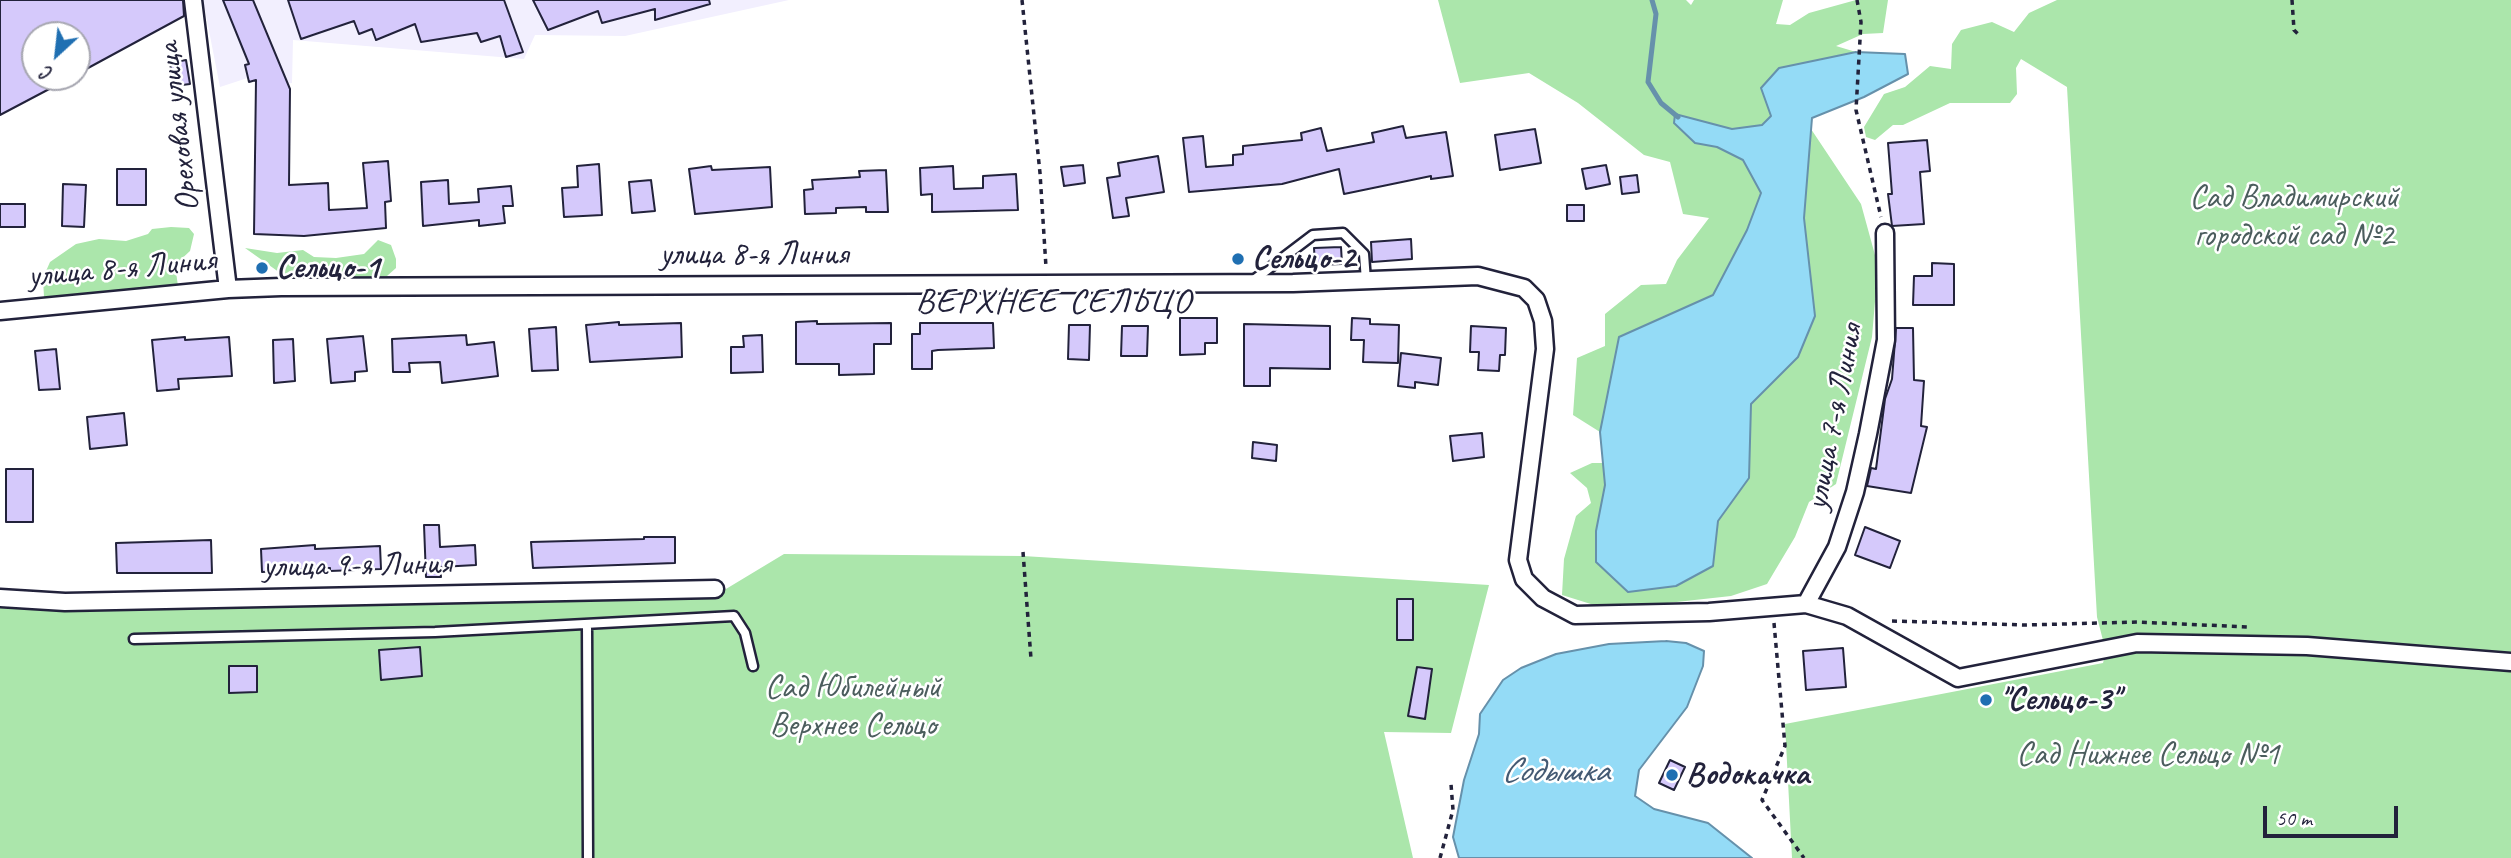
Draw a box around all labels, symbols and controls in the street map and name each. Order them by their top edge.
north arrow [21,21,91,91]
street label: Ореховая улица [149,40,209,214]
text: С [38,60,57,86]
park label: Сад Владимирский городской сад №2 [2189,178,2399,256]
street label: улица 8-я Линия [660,235,848,275]
place label: Сельцо-2 [1252,239,1355,279]
street label: улица 8-я Линия [26,241,218,297]
place label: Сельцо-1 [276,248,379,288]
marker: Сельцо-2 [1230,251,1246,267]
marker: Сельцо-1 [254,260,270,276]
district label: ВЕРХНЕЕ СЕЛЬЦО [917,282,1191,324]
street label: улица 7-я Линия [1798,321,1872,513]
street label: улица 9-я Линия [262,545,452,587]
park label: Сад Юбилейный Верхнее Сельцо [765,668,941,746]
place label: "Сельцо-3" [2000,680,2119,720]
marker: "Сельцо-3" [1978,692,1994,708]
park label: Сад Нижнее Сельцо №1 [2017,735,2279,775]
water label: Содышка [1501,751,1609,793]
place label: Водокачка [1686,755,1809,795]
marker: Водокачка [1664,767,1680,783]
scale bar [2266,792,2401,836]
text: 50 m [2276,805,2312,831]

